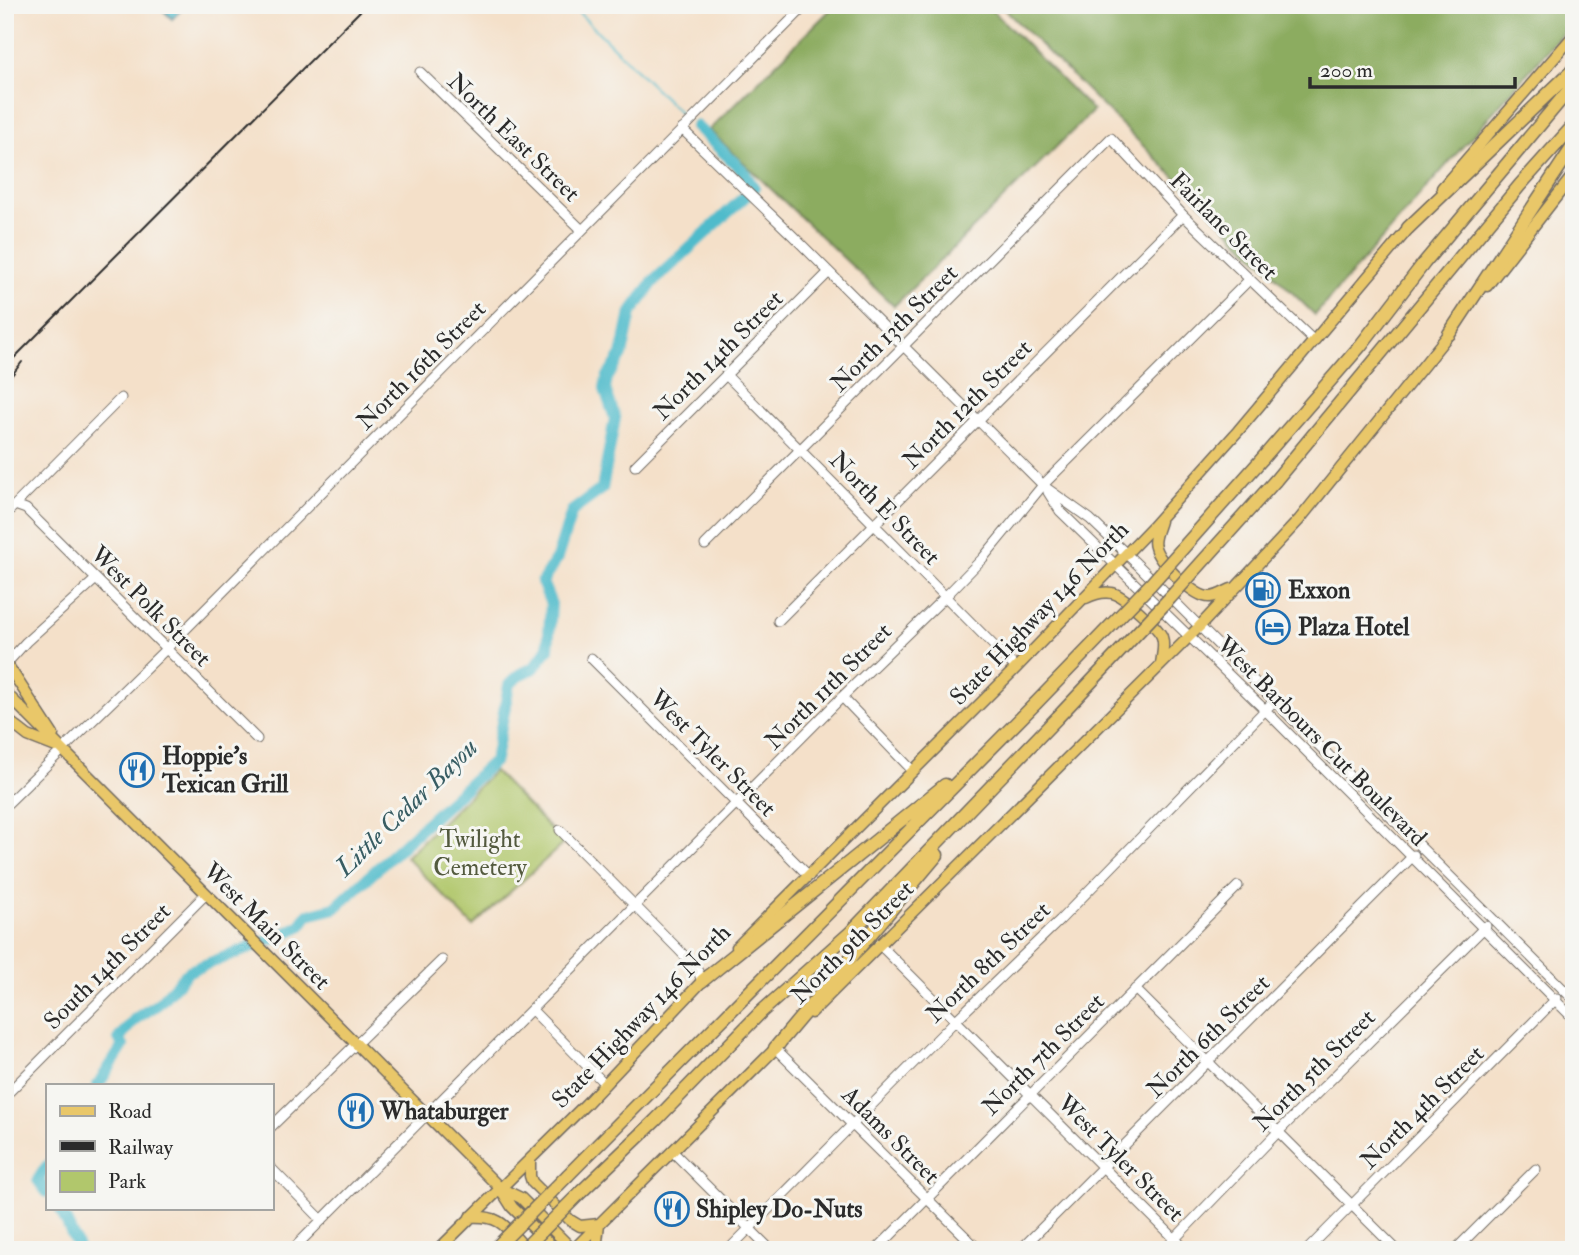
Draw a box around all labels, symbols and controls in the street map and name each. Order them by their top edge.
scale bar [1310,46,1514,90]
text: 200 m [1320,57,1373,84]
street label: North East Street [441,66,587,209]
street label: Fairlane Street [1163,166,1285,287]
street label: North 13th Street [824,258,965,399]
street label: North 14th Street [647,284,790,427]
street label: North 16th Street [350,294,493,437]
street label: North 12th Street [896,333,1039,476]
street label: North E Street [822,445,947,572]
street label: State Highway 146 North [943,514,1136,712]
street label: West Polk Street [83,539,218,674]
fuel station icon: Exxon [1244,571,1282,609]
place label: Exxon [1288,575,1351,606]
hotel icon: Plaza Hotel [1254,608,1292,646]
place label: Plaza Hotel [1298,612,1410,643]
street label: North 11th Street [758,616,899,756]
street label: West Barbours Cut Boulevard [1209,629,1433,853]
street label: West Tyler Street [642,683,783,824]
water label: Little Cedar Bayou [328,732,484,884]
place label: Hoppie's Texican Grill [161,741,289,800]
restaurant icon: Hoppie's Texican Grill [118,751,156,789]
park label: Twilight Cemetery [433,824,527,883]
street label: West Main Street [196,855,337,997]
street label: North 9th Street [784,874,921,1011]
street label: North 8th Street [920,895,1057,1030]
street label: South 14th Street [37,896,178,1037]
street label: State Highway 146 North [545,917,738,1115]
street label: North 6th Street [1140,968,1277,1105]
street label: North 7th Street [975,986,1111,1122]
street label: North 5th Street [1247,1002,1382,1138]
street label: North 4th Street [1354,1039,1491,1176]
street label: Adams Street [834,1079,947,1191]
legend [46,1084,273,1210]
street label: West Tyler Street [1050,1088,1191,1229]
restaurant icon: Whataburger [337,1092,375,1130]
place label: Whataburger [379,1096,510,1127]
text: Road [108,1098,153,1125]
text: Railway [108,1134,174,1161]
text: Park [108,1168,146,1195]
restaurant icon: Shipley Do-Nuts [653,1190,691,1228]
place label: Shipley Do-Nuts [696,1194,862,1225]

